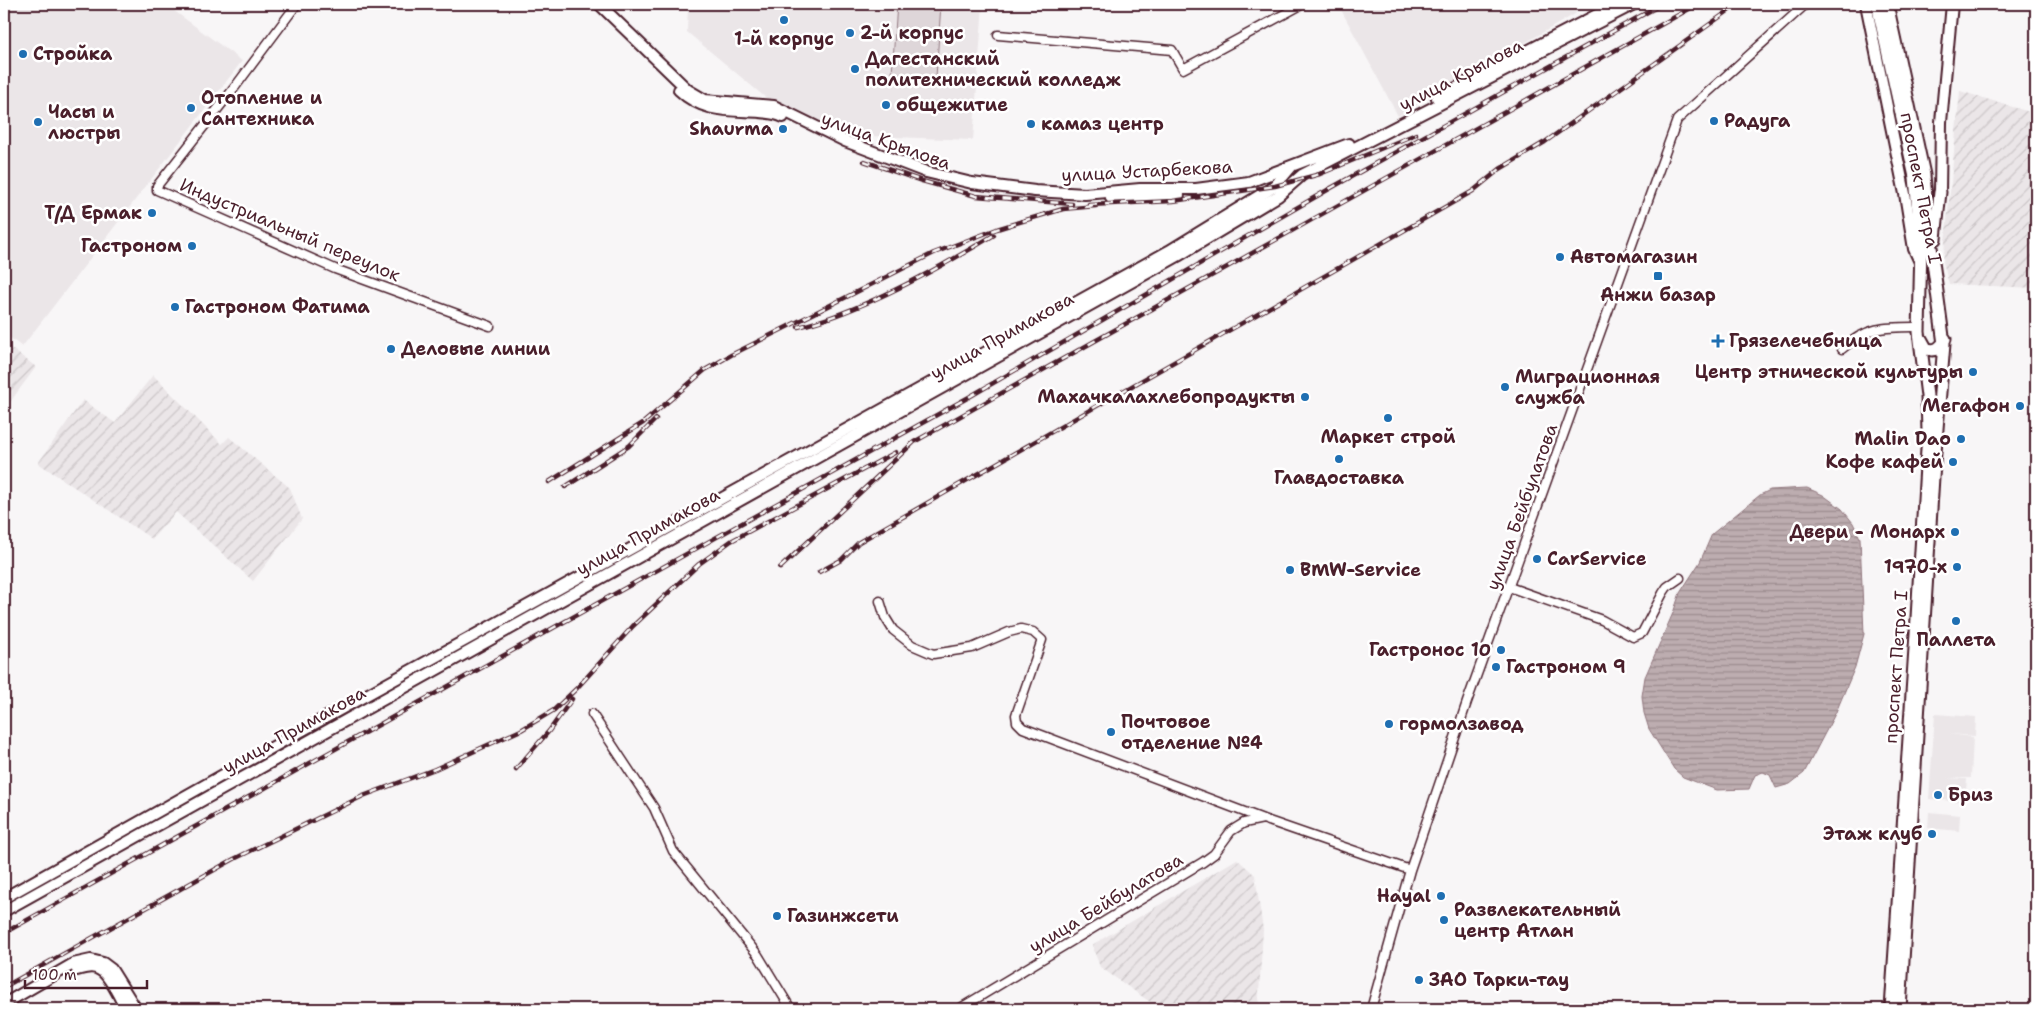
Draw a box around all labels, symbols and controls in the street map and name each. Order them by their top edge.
marker: 1-й корпус [778,14,790,26]
place label: 2-й корпус [860,21,964,45]
place label: 1-й корпус [734,27,834,51]
marker: 2-й корпус [844,27,856,39]
street label: улица Крылова [1395,33,1527,117]
place label: Стройка [33,42,113,66]
place label: Дагестанский политехнический колледж [865,47,1121,92]
marker: Стройка [17,48,29,60]
marker: Дагестанский политехнический колледж [849,63,861,75]
place label: Отопление и Сантехника [201,86,323,131]
place label: общежитие [896,93,1008,117]
marker: общежитие [880,99,892,111]
place label: Часы и люстры [48,100,120,145]
marker: Отопление и Сантехника [185,102,197,114]
street label: улица Крылова [818,106,954,176]
place label: Радуга [1724,109,1791,133]
street label: проспект Петра I [1895,110,1947,266]
place label: камаз центр [1041,112,1164,136]
marker: Радуга [1708,115,1720,127]
marker: Часы и люстры [32,116,44,128]
place label: Shaurma [689,117,774,141]
marker: камаз центр [1025,118,1037,130]
marker: Shaurma [777,123,789,135]
street label: улица Устарбекова [1061,155,1233,187]
street label: Индустриальный переулок [176,173,404,288]
place label: Т/Д Ермак [44,201,142,225]
marker: Т/Д Ермак [146,207,158,219]
place label: Гастроном [81,234,182,258]
marker: Гастроном [186,240,198,252]
place label: Автомагазин [1570,245,1698,269]
marker: Автомагазин [1554,251,1566,263]
marker: Анжи базар [1652,270,1664,282]
place label: Анжи базар [1600,283,1716,307]
street label: улица Примакова [926,287,1078,385]
place label: Гастроном Фатима [185,295,371,319]
marker: Гастроном Фатима [169,301,181,313]
place label: Грязелечебница [1729,329,1883,353]
marker: Грязелечебница [1711,334,1725,348]
place label: Деловые линии [401,337,551,361]
marker: Деловые линии [385,343,397,355]
place label: Центр этнической культуры [1695,360,1963,384]
place label: Миграционная служба [1515,365,1660,410]
marker: Центр этнической культуры [1967,366,1979,378]
marker: Миграционная служба [1499,381,1511,393]
place label: Махачкалахлебопродукты [1037,385,1295,409]
marker: Махачкалахлебопродукты [1299,391,1311,403]
place label: Мегафон [1922,394,2010,418]
marker: Мегафон [2014,400,2026,412]
marker: Маркет строй [1382,412,1394,424]
street label: улица Бейбулатова [1481,420,1563,594]
place label: Маркет строй [1320,425,1456,449]
place label: Malin Dao [1854,427,1951,451]
marker: Malin Dao [1955,433,1967,445]
place label: Кофе кафей [1825,450,1944,474]
marker: Главдоставка [1333,453,1345,465]
marker: Кофе кафей [1947,456,1959,468]
place label: Главдоставка [1274,466,1405,490]
street label: улица Примакова [572,483,724,581]
place label: Двери - Монарх [1789,520,1945,544]
marker: Двери - Монарх [1949,526,1961,538]
place label: CarService [1547,547,1647,571]
marker: CarService [1531,553,1543,565]
place label: 1970-х [1884,555,1947,579]
place label: BMW-Service [1300,558,1421,582]
marker: 1970-х [1951,561,1963,573]
marker: BMW-Service [1284,564,1296,576]
street label: проспект Петра I [1879,590,1913,744]
marker: Паллета [1950,615,1962,627]
place label: Паллета [1916,628,1996,652]
place label: Гастронос 10 [1369,638,1491,662]
marker: Гастронос 10 [1495,644,1507,656]
place label: Гастроном 9 [1506,655,1626,679]
marker: Гастроном 9 [1490,661,1502,673]
street label: улица Примакова [218,681,370,779]
place label: Почтовое отделение №4 [1121,710,1263,755]
place label: гормолзавод [1399,712,1524,736]
marker: гормолзавод [1383,718,1395,730]
marker: Почтовое отделение №4 [1105,726,1117,738]
place label: Бриз [1948,783,1993,807]
marker: Бриз [1932,789,1944,801]
place label: Этаж клуб [1823,822,1922,846]
marker: Этаж клуб [1926,828,1938,840]
street label: улица Бейбулатова [1025,847,1187,959]
place label: Hayal [1377,884,1431,908]
marker: Hayal [1435,890,1447,902]
place label: Развлекательный центр Атлан [1454,898,1621,943]
place label: Газинжсети [787,904,899,928]
marker: Газинжсети [771,910,783,922]
marker: Развлекательный центр Атлан [1438,914,1450,926]
scale bar [25,958,148,990]
text: 100 m [32,965,77,985]
place label: ЗАО Тарки-тау [1429,968,1569,992]
marker: ЗАО Тарки-тау [1413,974,1425,986]

